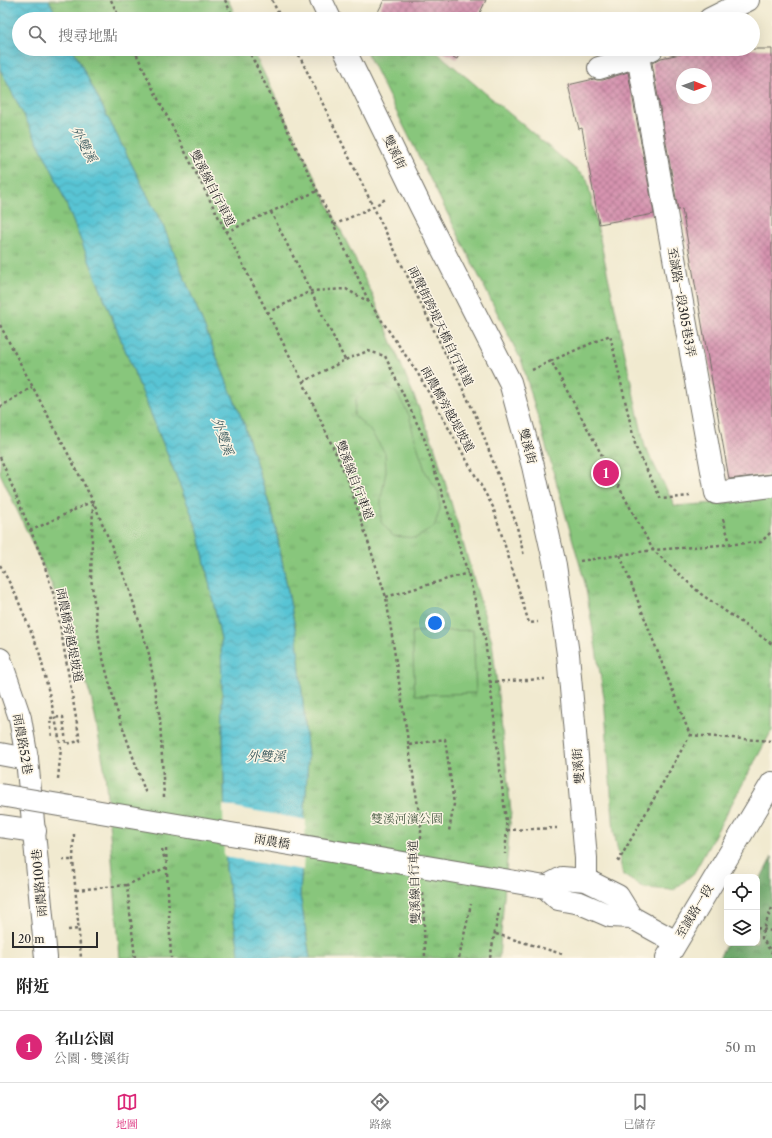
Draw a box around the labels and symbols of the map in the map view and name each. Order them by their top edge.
north arrow [676,68,712,104]
water label: 外雙溪 [68,123,101,167]
street label: 雙溪街 [380,133,410,172]
street label: 雙溪線自行車道 [187,147,239,229]
street label: 至誠路一段305巷3弄 [665,246,699,358]
street label: 雨聲街跨堤天橋自行車道 [405,263,477,389]
street label: 雨農橋旁越堤坡道 [418,363,478,455]
water label: 外雙溪 [209,415,238,459]
street label: 雙溪街 [516,427,540,466]
street label: 雙溪線自行車道 [333,438,377,522]
pin: 1 [593,458,619,488]
street label: 雨農橋旁越堤坡道 [53,586,87,684]
your location [425,613,445,633]
street label: 雨農路52巷 [10,712,36,776]
street label: 雙溪街 [569,746,587,785]
water label: 外雙溪 [246,748,287,764]
park label: 雙溪河濱公園 [371,811,443,826]
street label: 雨農橋 [253,830,291,852]
street label: 雙溪線自行車道 [405,840,423,924]
street label: 雨農路100巷 [29,848,49,918]
street label: 至誠路一段 [672,881,716,941]
scale bar [12,930,98,949]

